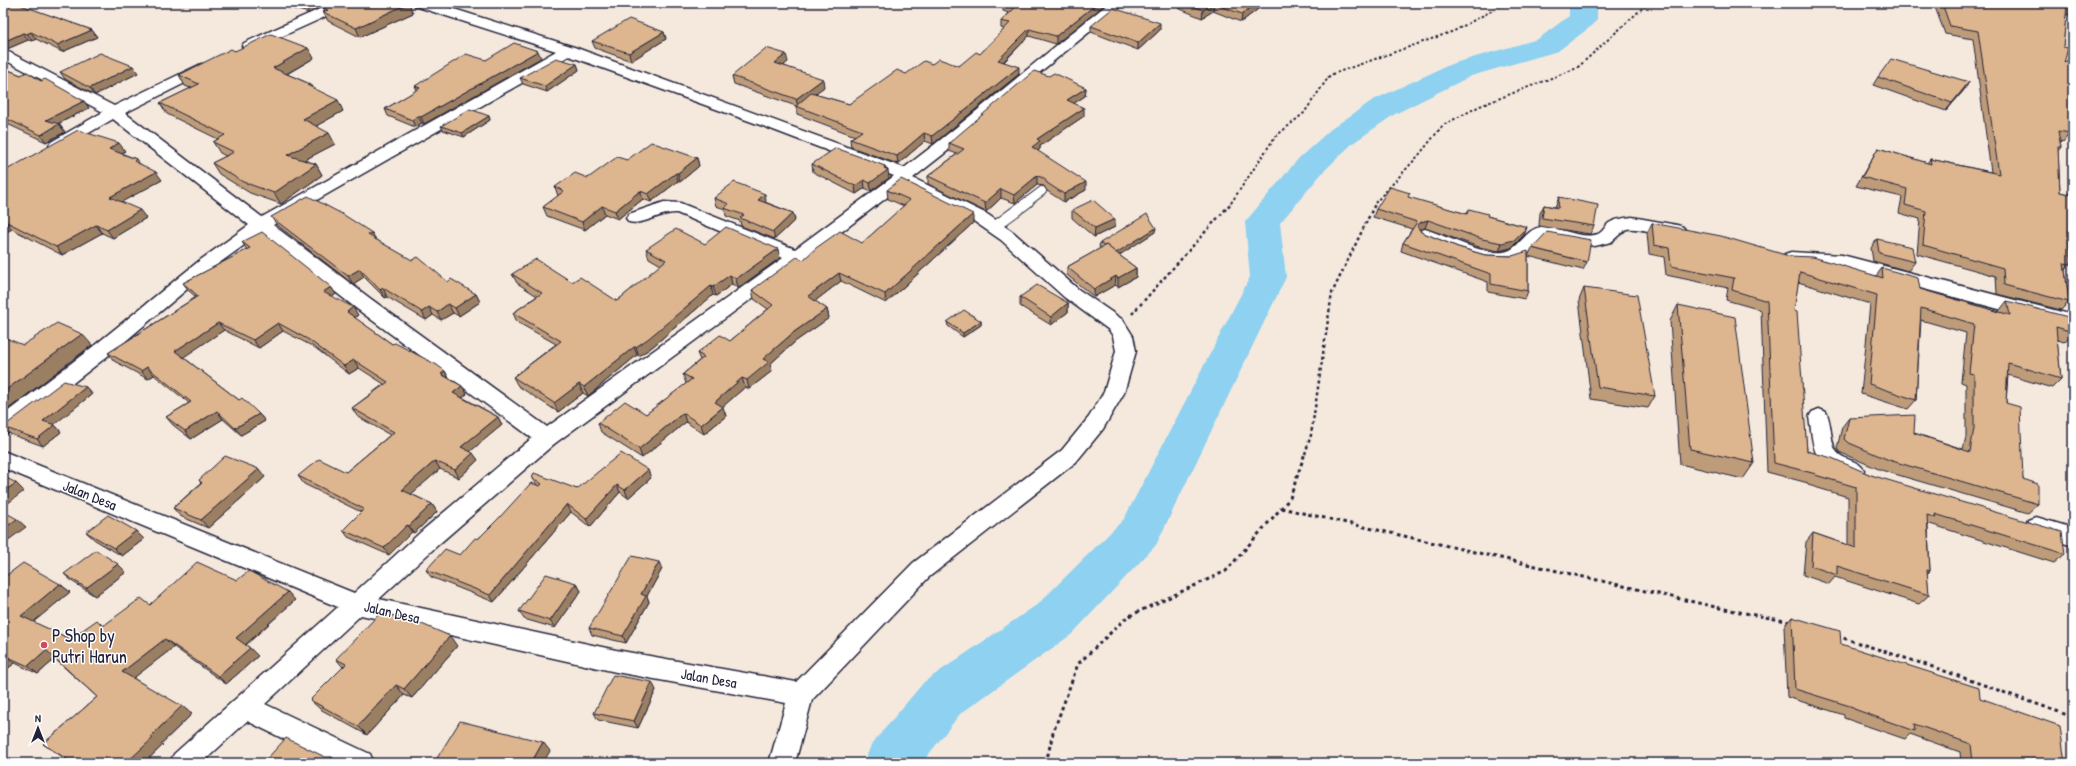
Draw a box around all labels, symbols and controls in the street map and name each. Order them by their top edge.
street label: Jalan Desa [60,475,120,515]
street label: Jalan Desa [362,595,422,629]
place label: P Shop by Putri Harun [52,623,127,669]
marker: P Shop by Putri Harun [39,640,49,650]
street label: Jalan Desa [679,663,739,693]
north arrow [18,708,58,748]
text: N [35,711,41,725]

